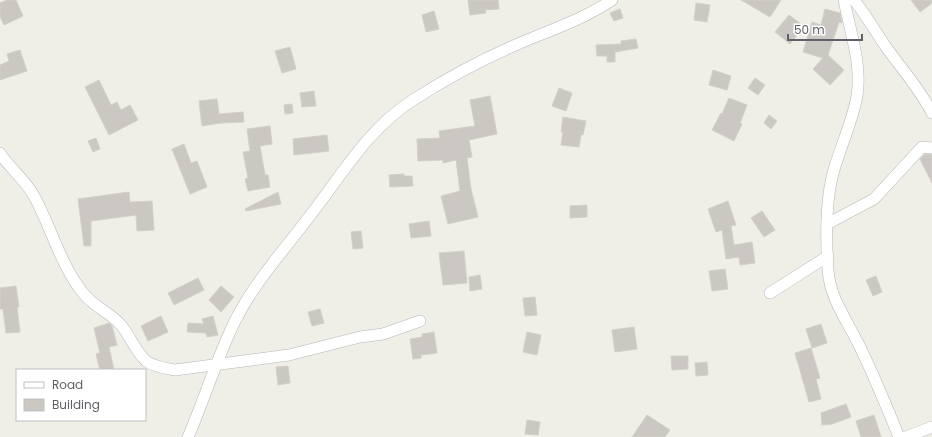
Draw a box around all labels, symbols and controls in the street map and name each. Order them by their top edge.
scale bar [788,16,862,42]
text: 50 m [794,21,825,38]
legend [16,369,146,421]
text: Road [52,376,83,393]
text: Building [52,396,100,413]

